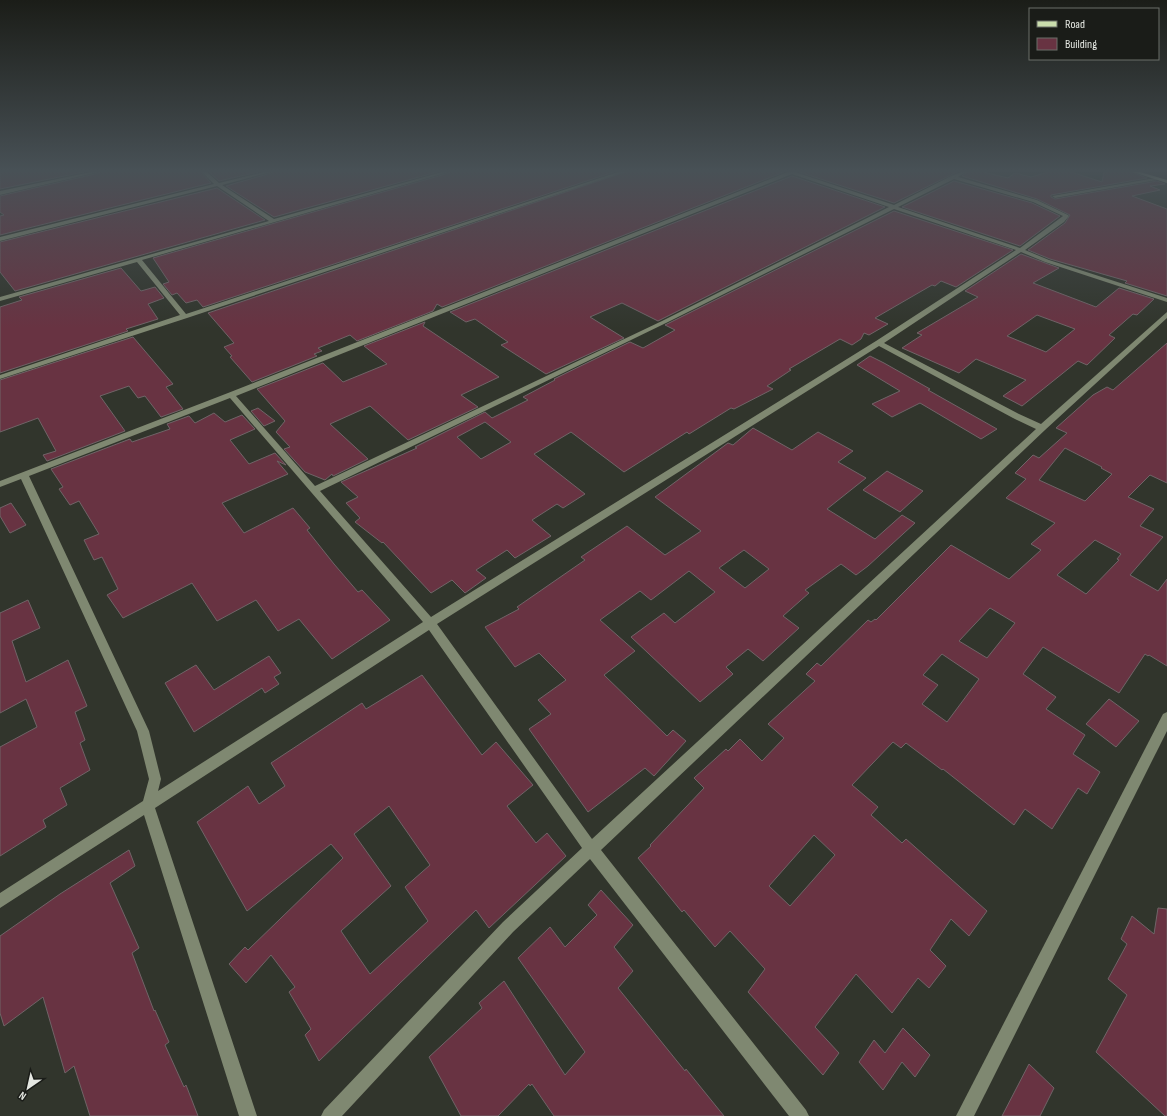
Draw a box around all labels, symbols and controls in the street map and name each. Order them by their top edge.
legend [1029,8,1159,60]
text: Road [1065,17,1085,32]
text: Building [1065,37,1097,52]
north arrow [8,1068,48,1108]
text: N [17,1089,29,1103]

